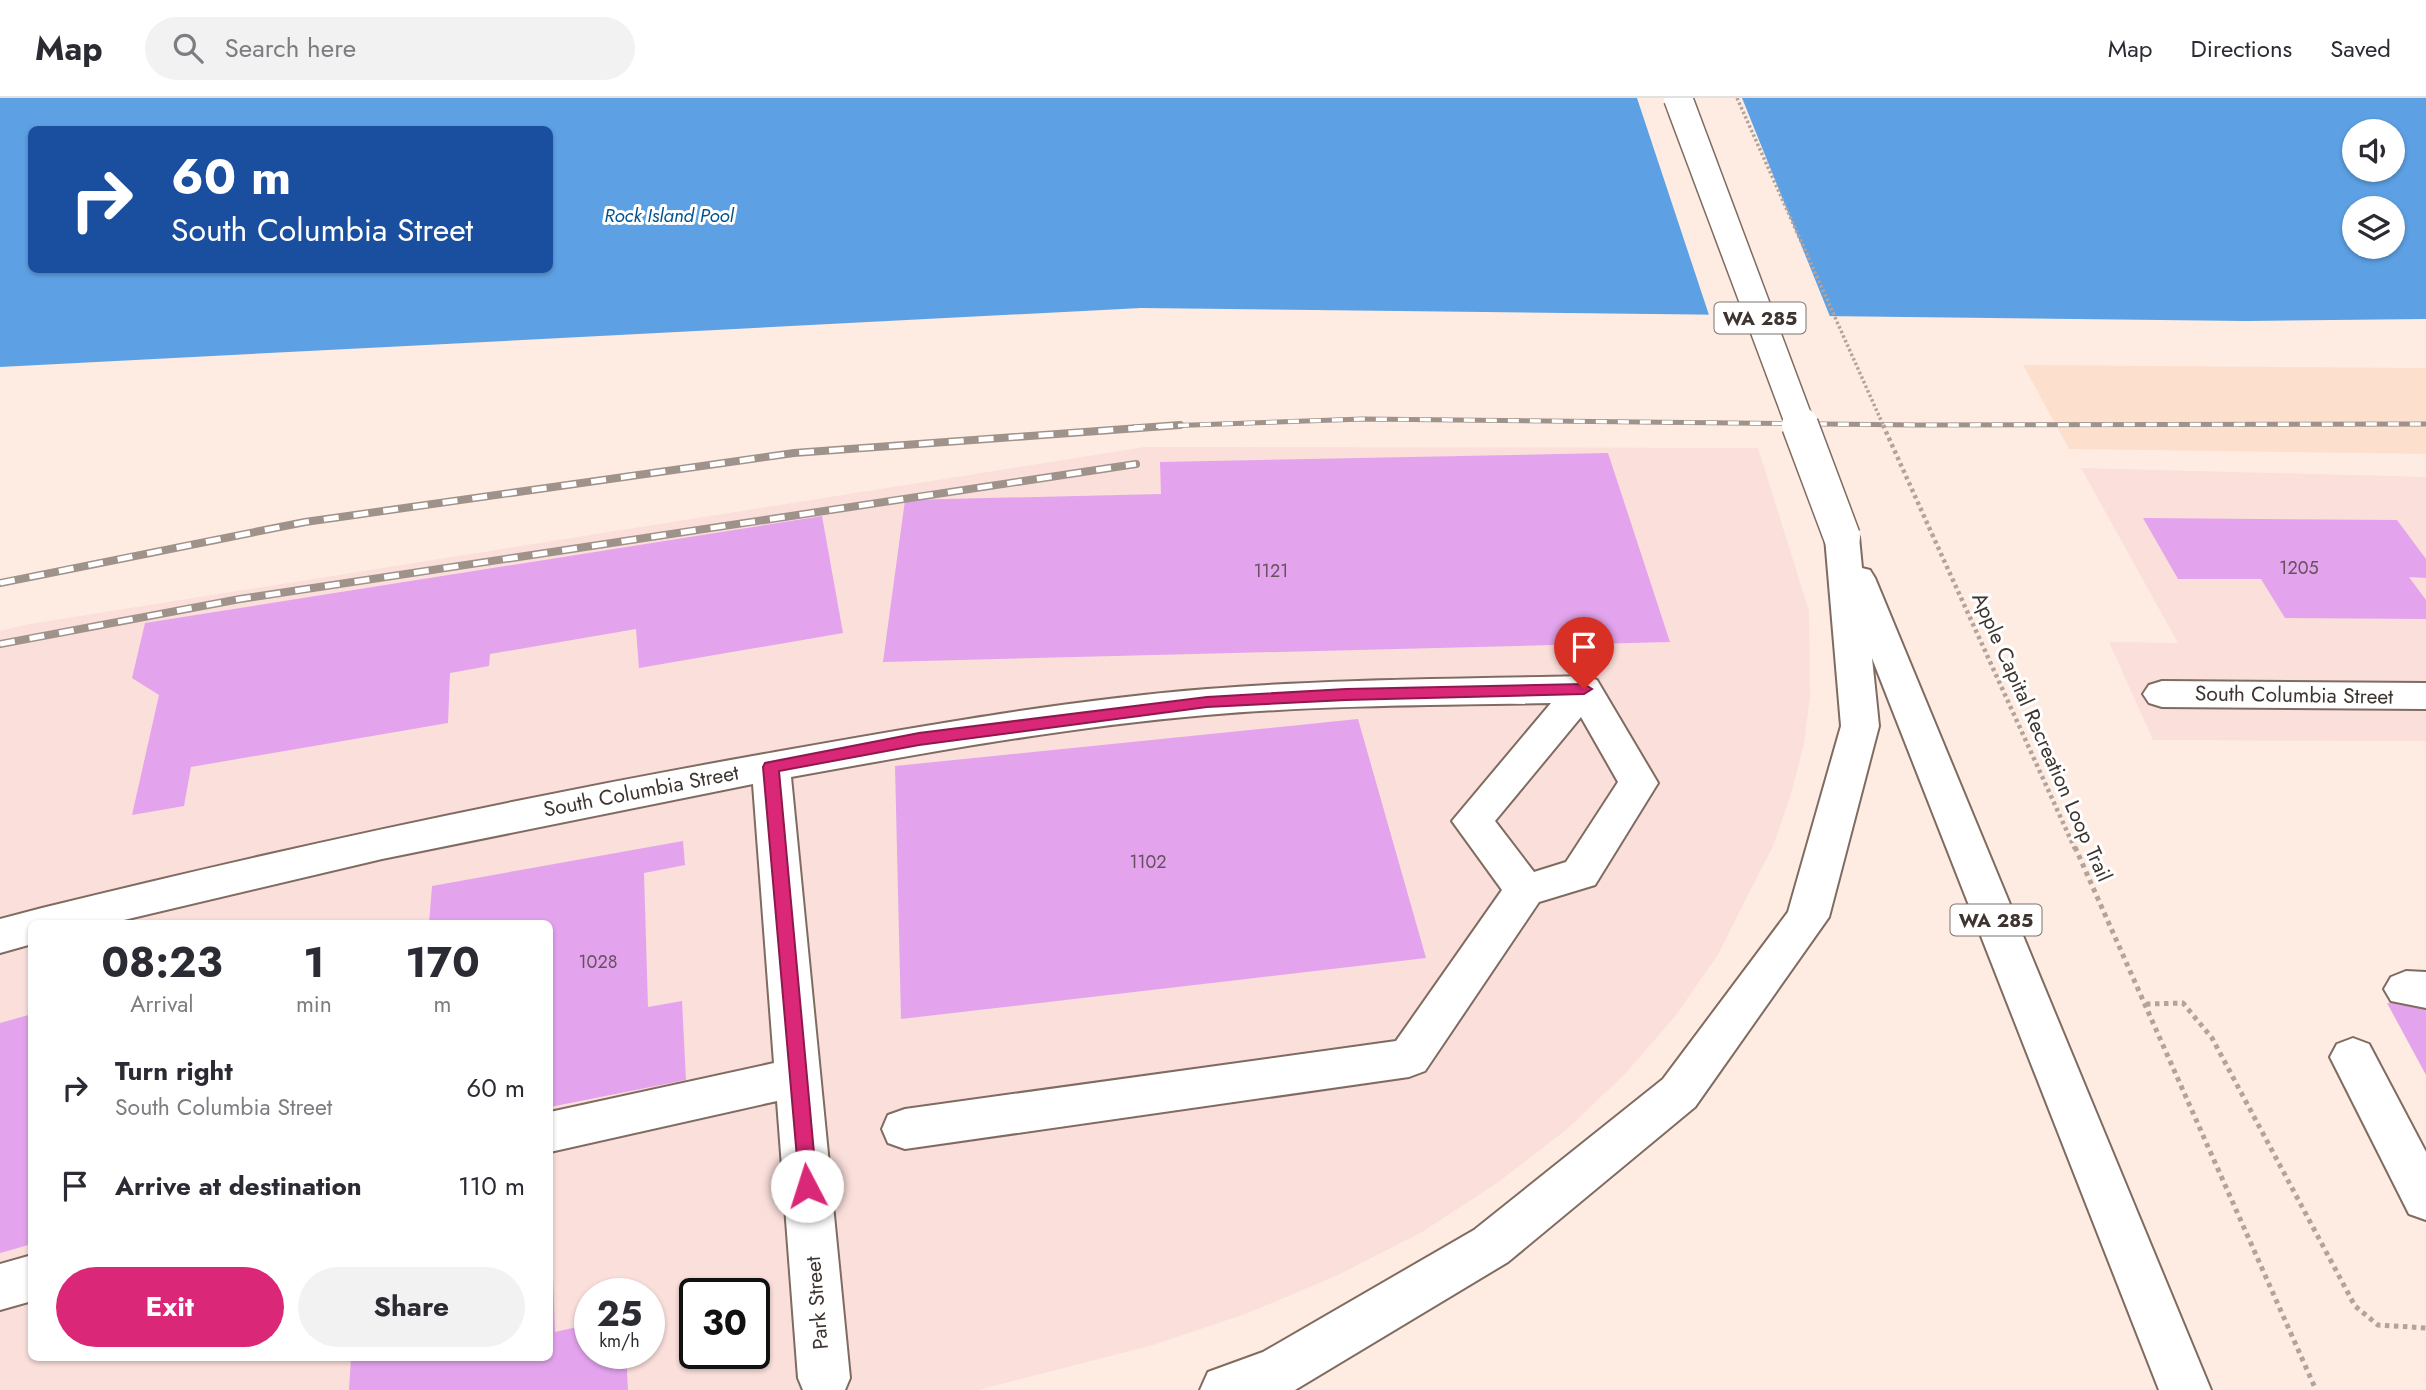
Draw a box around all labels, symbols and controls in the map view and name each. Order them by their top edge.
search box [145,17,635,80]
text: Map [35,25,103,72]
icon: search [169,29,207,67]
text: Search here [225,29,356,67]
text: Map [2108,31,2153,66]
text: Directions [2191,31,2292,66]
text: Saved [2330,31,2391,66]
map controls [2342,119,2405,259]
button: sound [2342,119,2405,182]
text: 60 m [171,142,291,212]
icon: right [56,154,147,245]
button: layers [2342,196,2405,259]
water label: Rock Island Pool [604,202,735,229]
text: South Columbia Street [171,207,473,253]
road number: WA 285 [1714,302,1806,333]
house number: 1205 [2279,555,2319,581]
house number: 1121 [1254,558,1288,584]
street label: Apple Capital Recreation Loop Trail [1964,587,2120,887]
pin [1554,617,1614,689]
icon: arrive [1565,628,1603,666]
street label: South Columbia Street [2195,678,2393,712]
street label: South Columbia Street [541,757,741,825]
house number: 1102 [1129,849,1167,875]
road number: WA 285 [1951,904,2042,936]
text: 08:23 [101,932,223,993]
text: 1 [303,932,325,993]
text: 170 [405,932,480,993]
house number: 1028 [579,949,617,975]
text: Arrival [130,987,194,1021]
text: min [296,987,332,1021]
text: m [433,987,451,1021]
text: Turn right [115,1052,233,1090]
icon: right [56,1069,94,1107]
text: 60 m [466,1069,525,1107]
text: South Columbia Street [115,1090,332,1124]
position arrow [770,1149,844,1223]
icon: arrive [56,1167,94,1205]
text: Arrive at destination [115,1167,362,1205]
text: 110 m [458,1167,525,1205]
street label: Park Street [798,1255,836,1351]
button: Exit [56,1267,284,1347]
button: Share [298,1267,525,1347]
speed limit sign: 30 [679,1278,770,1369]
text: 25 [597,1289,642,1339]
text: km/h [599,1328,640,1354]

